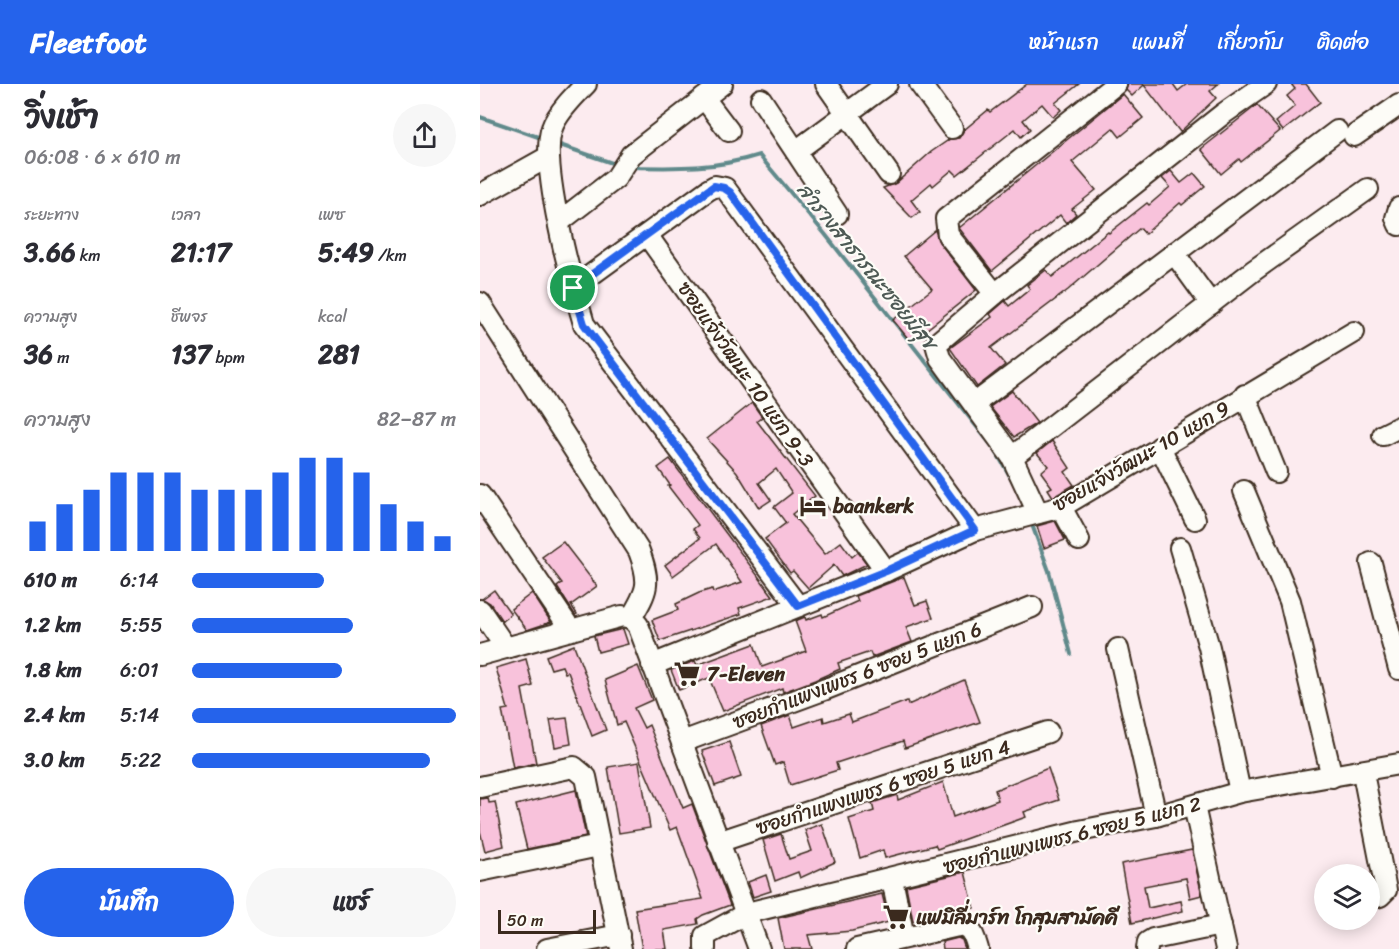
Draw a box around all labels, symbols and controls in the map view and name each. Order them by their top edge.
text: Fleetfoot [30,18,147,67]
text: หน้าแรก [1029,23,1099,61]
text: แผนที่ [1132,23,1184,61]
text: เกี่ยวกับ [1217,23,1284,61]
text: ติดต่อ [1317,23,1369,61]
text: วิ่งเช้า [24,88,99,146]
button: share [393,104,456,167]
text: 06:08 · 6 × 610 m [24,140,181,175]
water label: ลำรางสาธารณะซอยมีสุข [787,173,950,362]
text: ระยะทาง [24,200,79,229]
text: เวลา [171,200,201,229]
text: เพซ [318,200,344,229]
text: 3.66 [24,229,76,275]
text: 21:17 [171,229,231,275]
text: 5:49 [318,229,374,275]
text: km [76,241,101,270]
text: /km [374,241,407,270]
pin [547,262,598,313]
icon: arrive [556,271,589,304]
street label: ซอยแจ้งวัฒนะ 10 แยก 9-3 [668,274,823,475]
text: ความสูง [24,302,77,331]
text: ชีพจร [171,302,208,331]
text: kcal [318,302,347,331]
text: 36 [24,331,53,377]
text: 137 [171,331,211,377]
text: 281 [318,331,360,377]
text: m [53,343,70,372]
text: bpm [211,343,245,372]
street label: ซอยแจ้งวัฒนะ 10 แยก 9 [1046,391,1237,522]
text: ความสูง [24,402,90,437]
text: 82–87 m [377,402,456,437]
place label: baankerk [832,489,914,524]
hotel icon: baankerk [798,491,828,521]
text: 610 m [24,563,77,598]
text: 6:14 [120,563,158,598]
text: 1.2 km [24,608,81,643]
text: 5:55 [120,608,163,643]
street label: ซอยกำแพงเพชร 6 ซอย 5 แยก 6 [727,612,987,739]
text: 1.8 km [24,653,82,688]
text: 6:01 [120,653,159,688]
place label: 7-Eleven [707,657,785,692]
supermarket icon: 7-Eleven [672,659,702,689]
text: 2.4 km [24,698,85,733]
text: 5:14 [120,698,159,733]
street label: ซอยกำแพงเพชร 6 ซอย 5 แยก 4 [751,730,1015,845]
text: 3.0 km [24,743,85,778]
text: 5:22 [120,743,161,778]
street label: ซอยกำแพงเพชร 6 ซอย 5 แยก 2 [939,786,1205,885]
map controls [1314,864,1380,930]
button: layers [1314,864,1380,930]
button: บันทึก [24,868,234,937]
button: แชร์ [246,868,456,937]
place label: แฟมิลี่มาร์ท โกสุมสามัคคี [916,898,1121,935]
supermarket icon: แฟมิลี่มาร์ท โกสุมสามัคคี [881,902,911,932]
text: 50 m [507,906,543,935]
scale bar [498,907,596,934]

